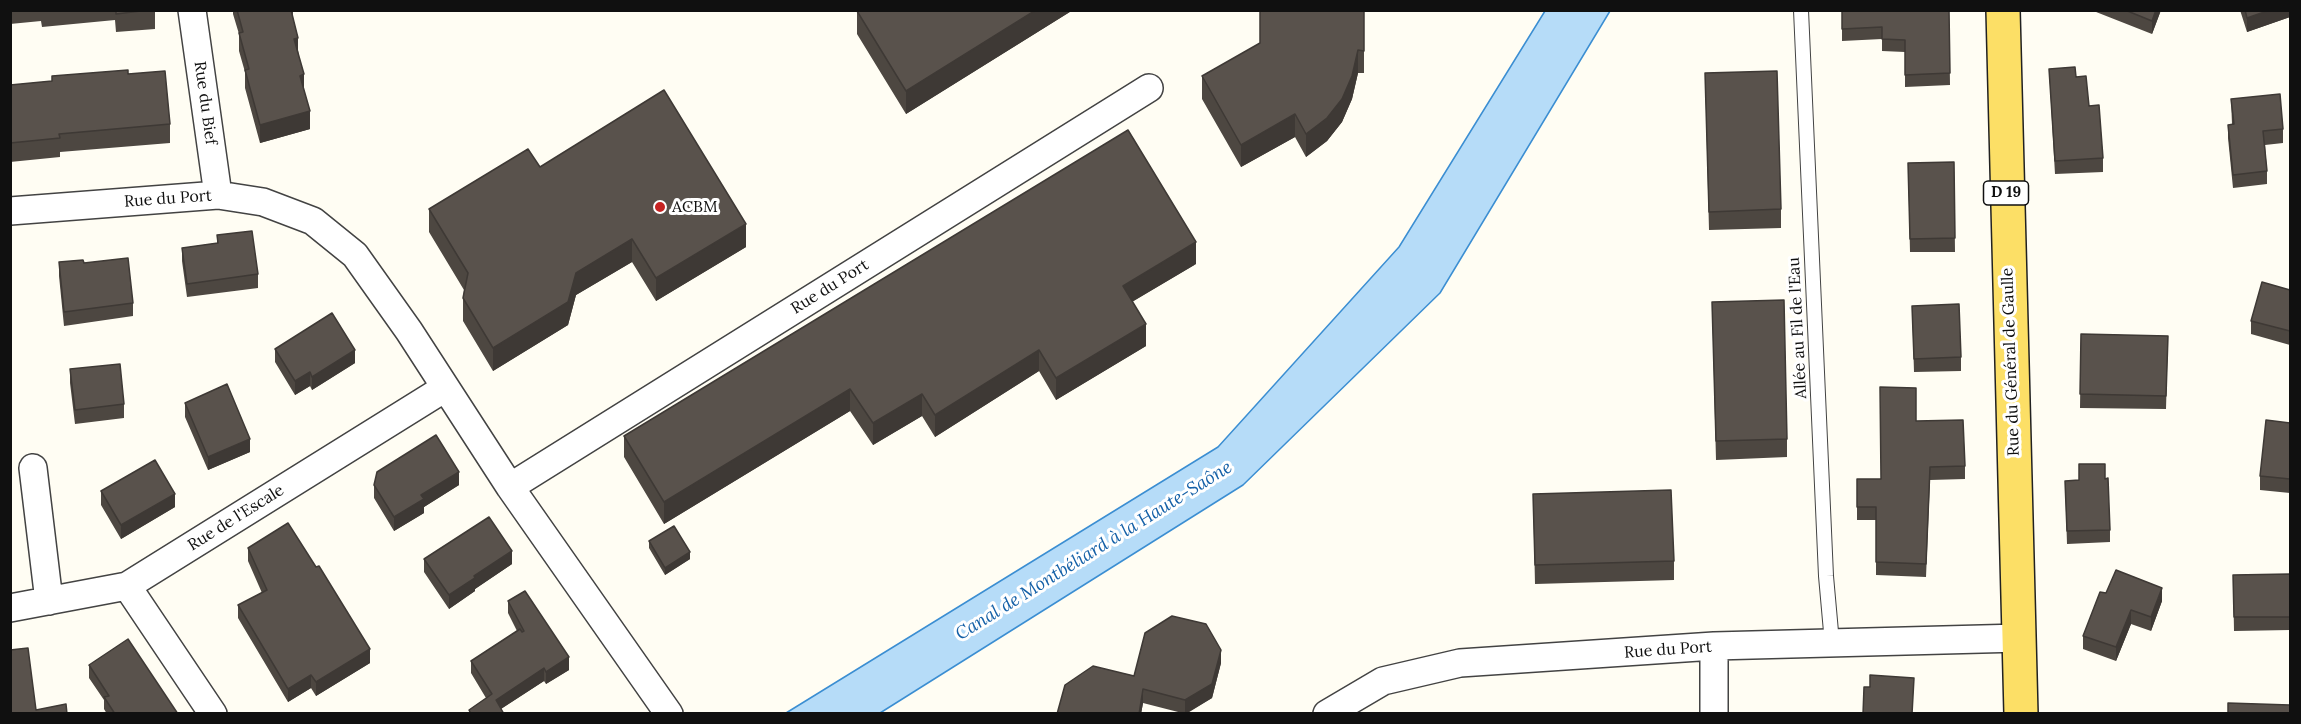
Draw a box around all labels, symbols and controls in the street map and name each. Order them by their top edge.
street label: Rue du Bief [190,60,220,146]
road number: D 19 [1984,181,2028,205]
street label: Rue du Port [123,186,213,212]
place label: ACBM [672,197,718,217]
marker: ACBM [653,200,667,214]
street label: Rue du Port [788,256,872,318]
street label: Allée au Fil de l'Eau [1785,257,1811,399]
street label: Rue du Général de Gaulle [1998,268,2024,456]
water label: Canal de Montbéliard à la Haute-Saône [952,457,1236,645]
street label: Rue de l'Escale [184,481,288,555]
street label: Rue du Port [1623,637,1713,663]

